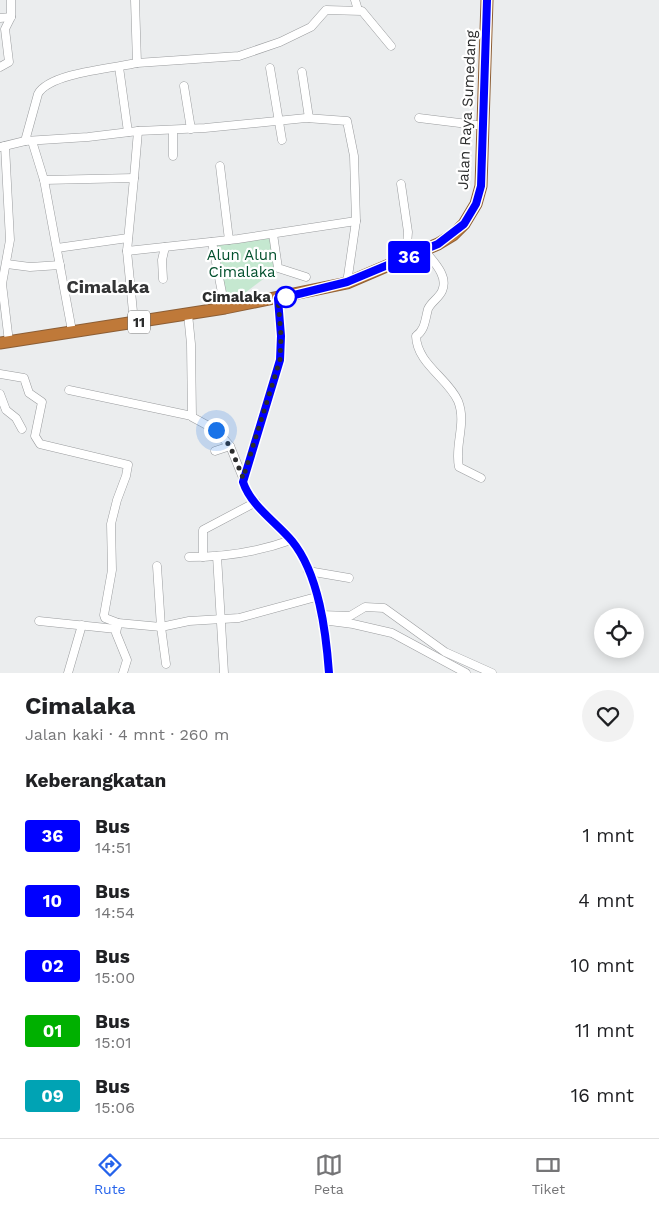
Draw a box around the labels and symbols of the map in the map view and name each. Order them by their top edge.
street label: Jalan Raya Sumedang [454,30,480,190]
line badge: 36 [386,241,432,273]
park label: Alun Alun Cimalaka [207,246,277,281]
district label: Cimalaka [67,276,150,297]
marker: Cimalaka [275,286,297,308]
place label: Cimalaka [202,288,271,306]
road number: 11 [128,311,150,334]
your location [204,418,229,443]

